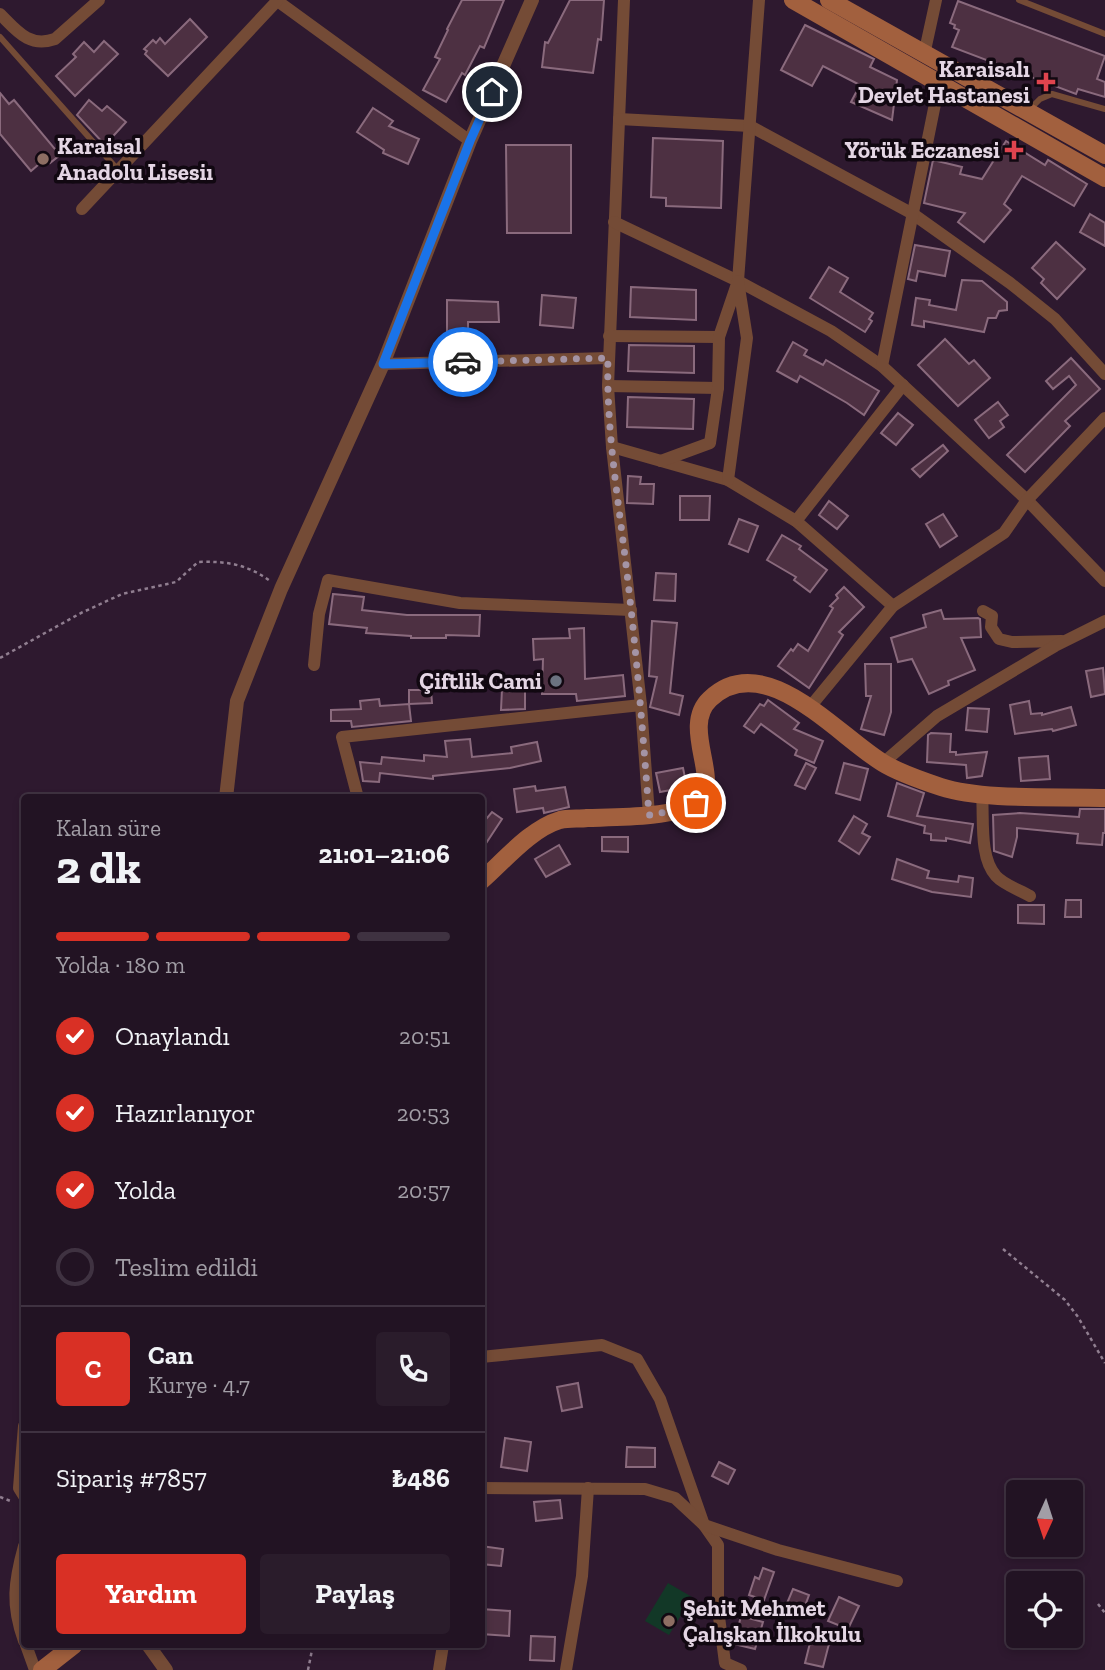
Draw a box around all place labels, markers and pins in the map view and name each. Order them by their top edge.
place label: Karaisalı Devlet Hastanesi [858,55,1030,109]
pin [462,62,522,122]
marker: Karaisalı Devlet Hastanesi [1036,72,1056,92]
place label: Karaisal Anadolu Lisesiı [57,132,213,186]
place label: Yörük Eczanesi [845,136,1000,164]
marker: Yörük Eczanesi [1006,142,1022,158]
marker: Karaisal Anadolu Lisesiı [35,151,51,167]
place label: Çiftlik Cami [419,667,542,695]
marker: Çiftlik Cami [548,673,564,689]
pin [666,773,726,833]
place label: Şehit Mehmet Çalışkan İlkokulu [683,1594,862,1648]
marker: Şehit Mehmet Çalışkan İlkokulu [661,1613,677,1629]

